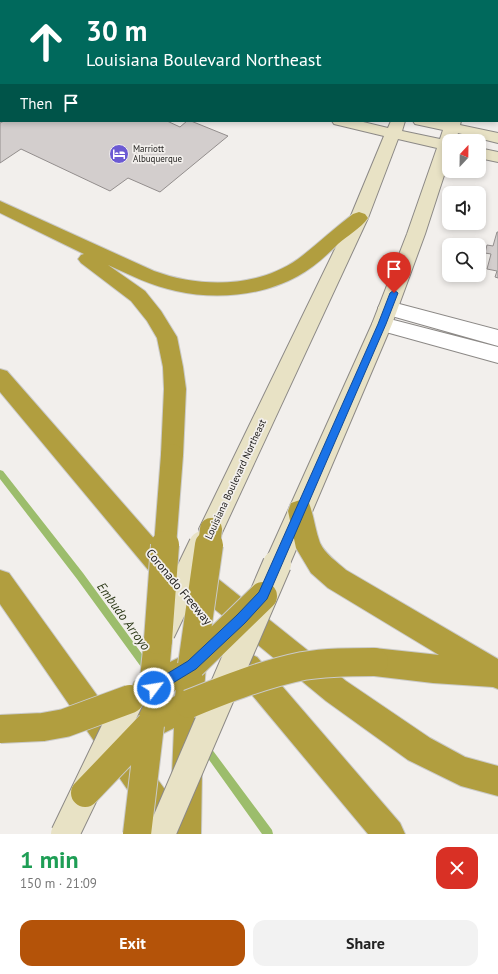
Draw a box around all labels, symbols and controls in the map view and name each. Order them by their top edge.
text: 30 m [86,12,147,49]
icon: ahead [20,16,72,68]
text: Louisiana Boulevard Northeast [86,48,322,71]
icon: arrive [60,92,82,114]
text: Then [20,94,52,113]
north arrow [442,134,486,178]
map controls [442,134,486,282]
hotel icon: Marriott Albuquerque [108,143,130,165]
place label: Marriott Albuquerque [133,143,183,164]
button: sound [442,186,486,230]
button: search [442,238,486,282]
pin [377,252,411,293]
icon: arrive [383,258,405,280]
street label: Louisiana Boulevard Northeast [202,417,269,541]
street label: Coronado Freeway [143,546,216,628]
water label: Embudo Arroyo [93,579,154,654]
position arrow [133,667,175,709]
text: 1 min [20,844,79,875]
button: close [436,847,478,889]
text: 150 m · 21:09 [20,875,97,892]
button: Exit [20,920,245,966]
button: Share [253,920,478,966]

